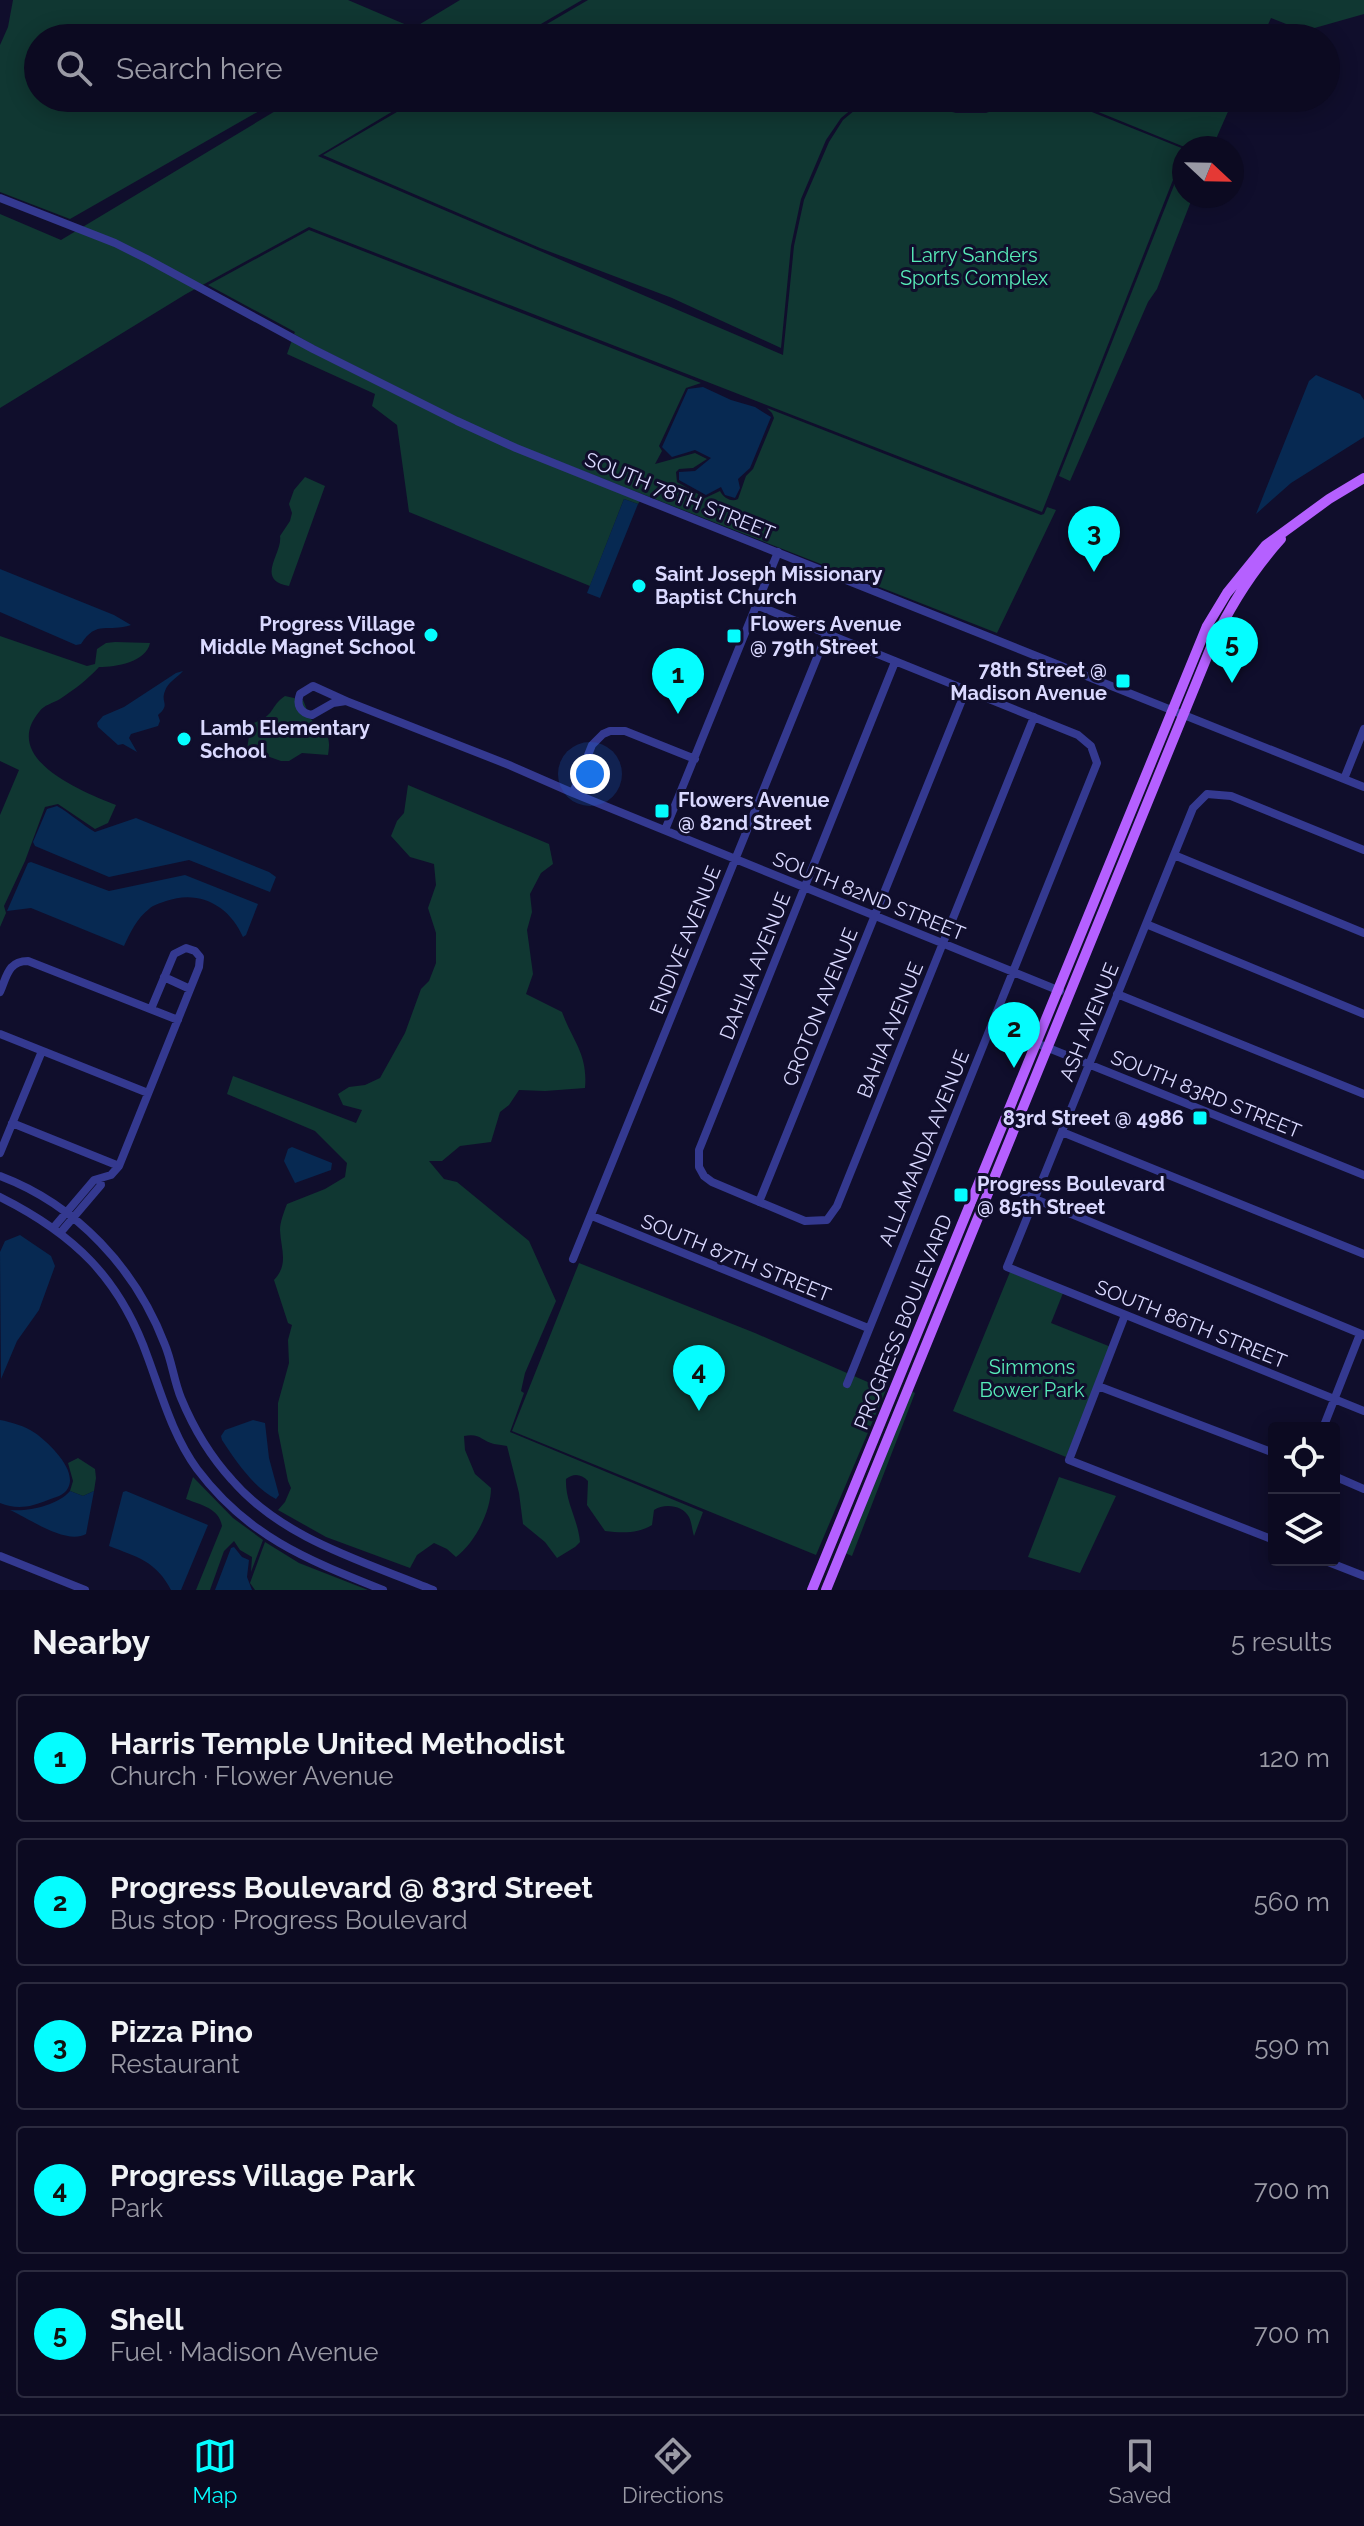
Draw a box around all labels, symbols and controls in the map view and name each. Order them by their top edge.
search box [24,24,1340,112]
icon: search [52,46,96,90]
text: Search here [116,51,283,86]
north arrow [1172,136,1244,208]
park label: Larry Sanders Sports Complex [900,243,1048,290]
street label: SOUTH 78TH STREET [581,447,779,545]
pin: 3 [1068,506,1120,572]
place label: Saint Joseph Missionary Baptist Church [655,562,883,609]
marker: Saint Joseph Missionary Baptist Church [630,577,648,595]
place label: Progress Village Middle Magnet School [200,612,416,659]
place label: Flowers Avenue @ 79th Street [750,612,902,659]
pin: 5 [1206,617,1258,683]
marker: Progress Village Middle Magnet School [422,626,440,644]
marker: Flowers Avenue @ 79th Street [725,627,743,645]
pin: 1 [652,648,704,714]
place label: 78th Street @ Madison Avenue [950,658,1107,705]
marker: 78th Street @ Madison Avenue [1114,672,1132,690]
place label: Lamb Elementary School [200,716,370,763]
marker: Lamb Elementary School [175,730,193,748]
your location [570,754,610,794]
place label: Flowers Avenue @ 82nd Street [678,788,830,835]
marker: Flowers Avenue @ 82nd Street [653,802,671,820]
street label: SOUTH 82ND STREET [769,846,969,946]
street label: ENDIVE AVENUE [644,862,726,1018]
street label: DAHLIA AVENUE [714,889,796,1043]
street label: CROTON AVENUE [777,924,863,1090]
street label: BAHIA AVENUE [852,959,928,1101]
street label: ASH AVENUE [1054,959,1124,1085]
pin: 2 [988,1002,1040,1068]
street label: SOUTH 83RD STREET [1107,1045,1305,1143]
street label: ALLAMANDA AVENUE [874,1047,974,1249]
place label: 83rd Street @ 4986 [1003,1106,1184,1130]
marker: 83rd Street @ 4986 [1191,1109,1209,1127]
place label: Progress Boulevard @ 85th Street [977,1172,1165,1219]
marker: Progress Boulevard @ 85th Street [952,1186,970,1204]
street label: SOUTH 87TH STREET [638,1209,834,1307]
street label: PROGRESS BOULEVARD [849,1211,957,1433]
street label: SOUTH 86TH STREET [1092,1275,1290,1373]
pin: 4 [673,1345,725,1411]
park label: Simmons Bower Park [980,1355,1085,1402]
map controls [1268,1422,1340,1566]
button: locate [1268,1422,1340,1494]
button: layers [1268,1494,1340,1566]
text: Nearby [32,1622,150,1662]
text: 5 results [1231,1627,1332,1657]
text: Harris Temple United Methodist [110,1726,565,1761]
text: 1 [54,1743,66,1773]
text: 120 m [1259,1743,1330,1773]
text: Church · Flower Avenue [110,1761,394,1791]
text: Progress Boulevard @ 83rd Street [110,1870,593,1905]
text: 2 [53,1887,67,1917]
text: 560 m [1254,1887,1330,1917]
text: Bus stop · Progress Boulevard [110,1905,468,1935]
text: Pizza Pino [110,2014,253,2049]
text: 3 [53,2031,67,2061]
text: 590 m [1254,2031,1330,2061]
text: Restaurant [110,2049,240,2079]
text: Progress Village Park [110,2158,415,2193]
text: 4 [53,2175,67,2205]
text: 700 m [1254,2175,1330,2205]
text: Park [110,2193,163,2223]
text: Shell [110,2302,183,2337]
text: 5 [53,2319,67,2349]
text: 700 m [1254,2319,1330,2349]
text: Fuel · Madison Avenue [110,2337,379,2367]
tab: Map [192,2434,237,2508]
tab: Directions [622,2434,724,2508]
tab: Saved [1109,2434,1172,2508]

